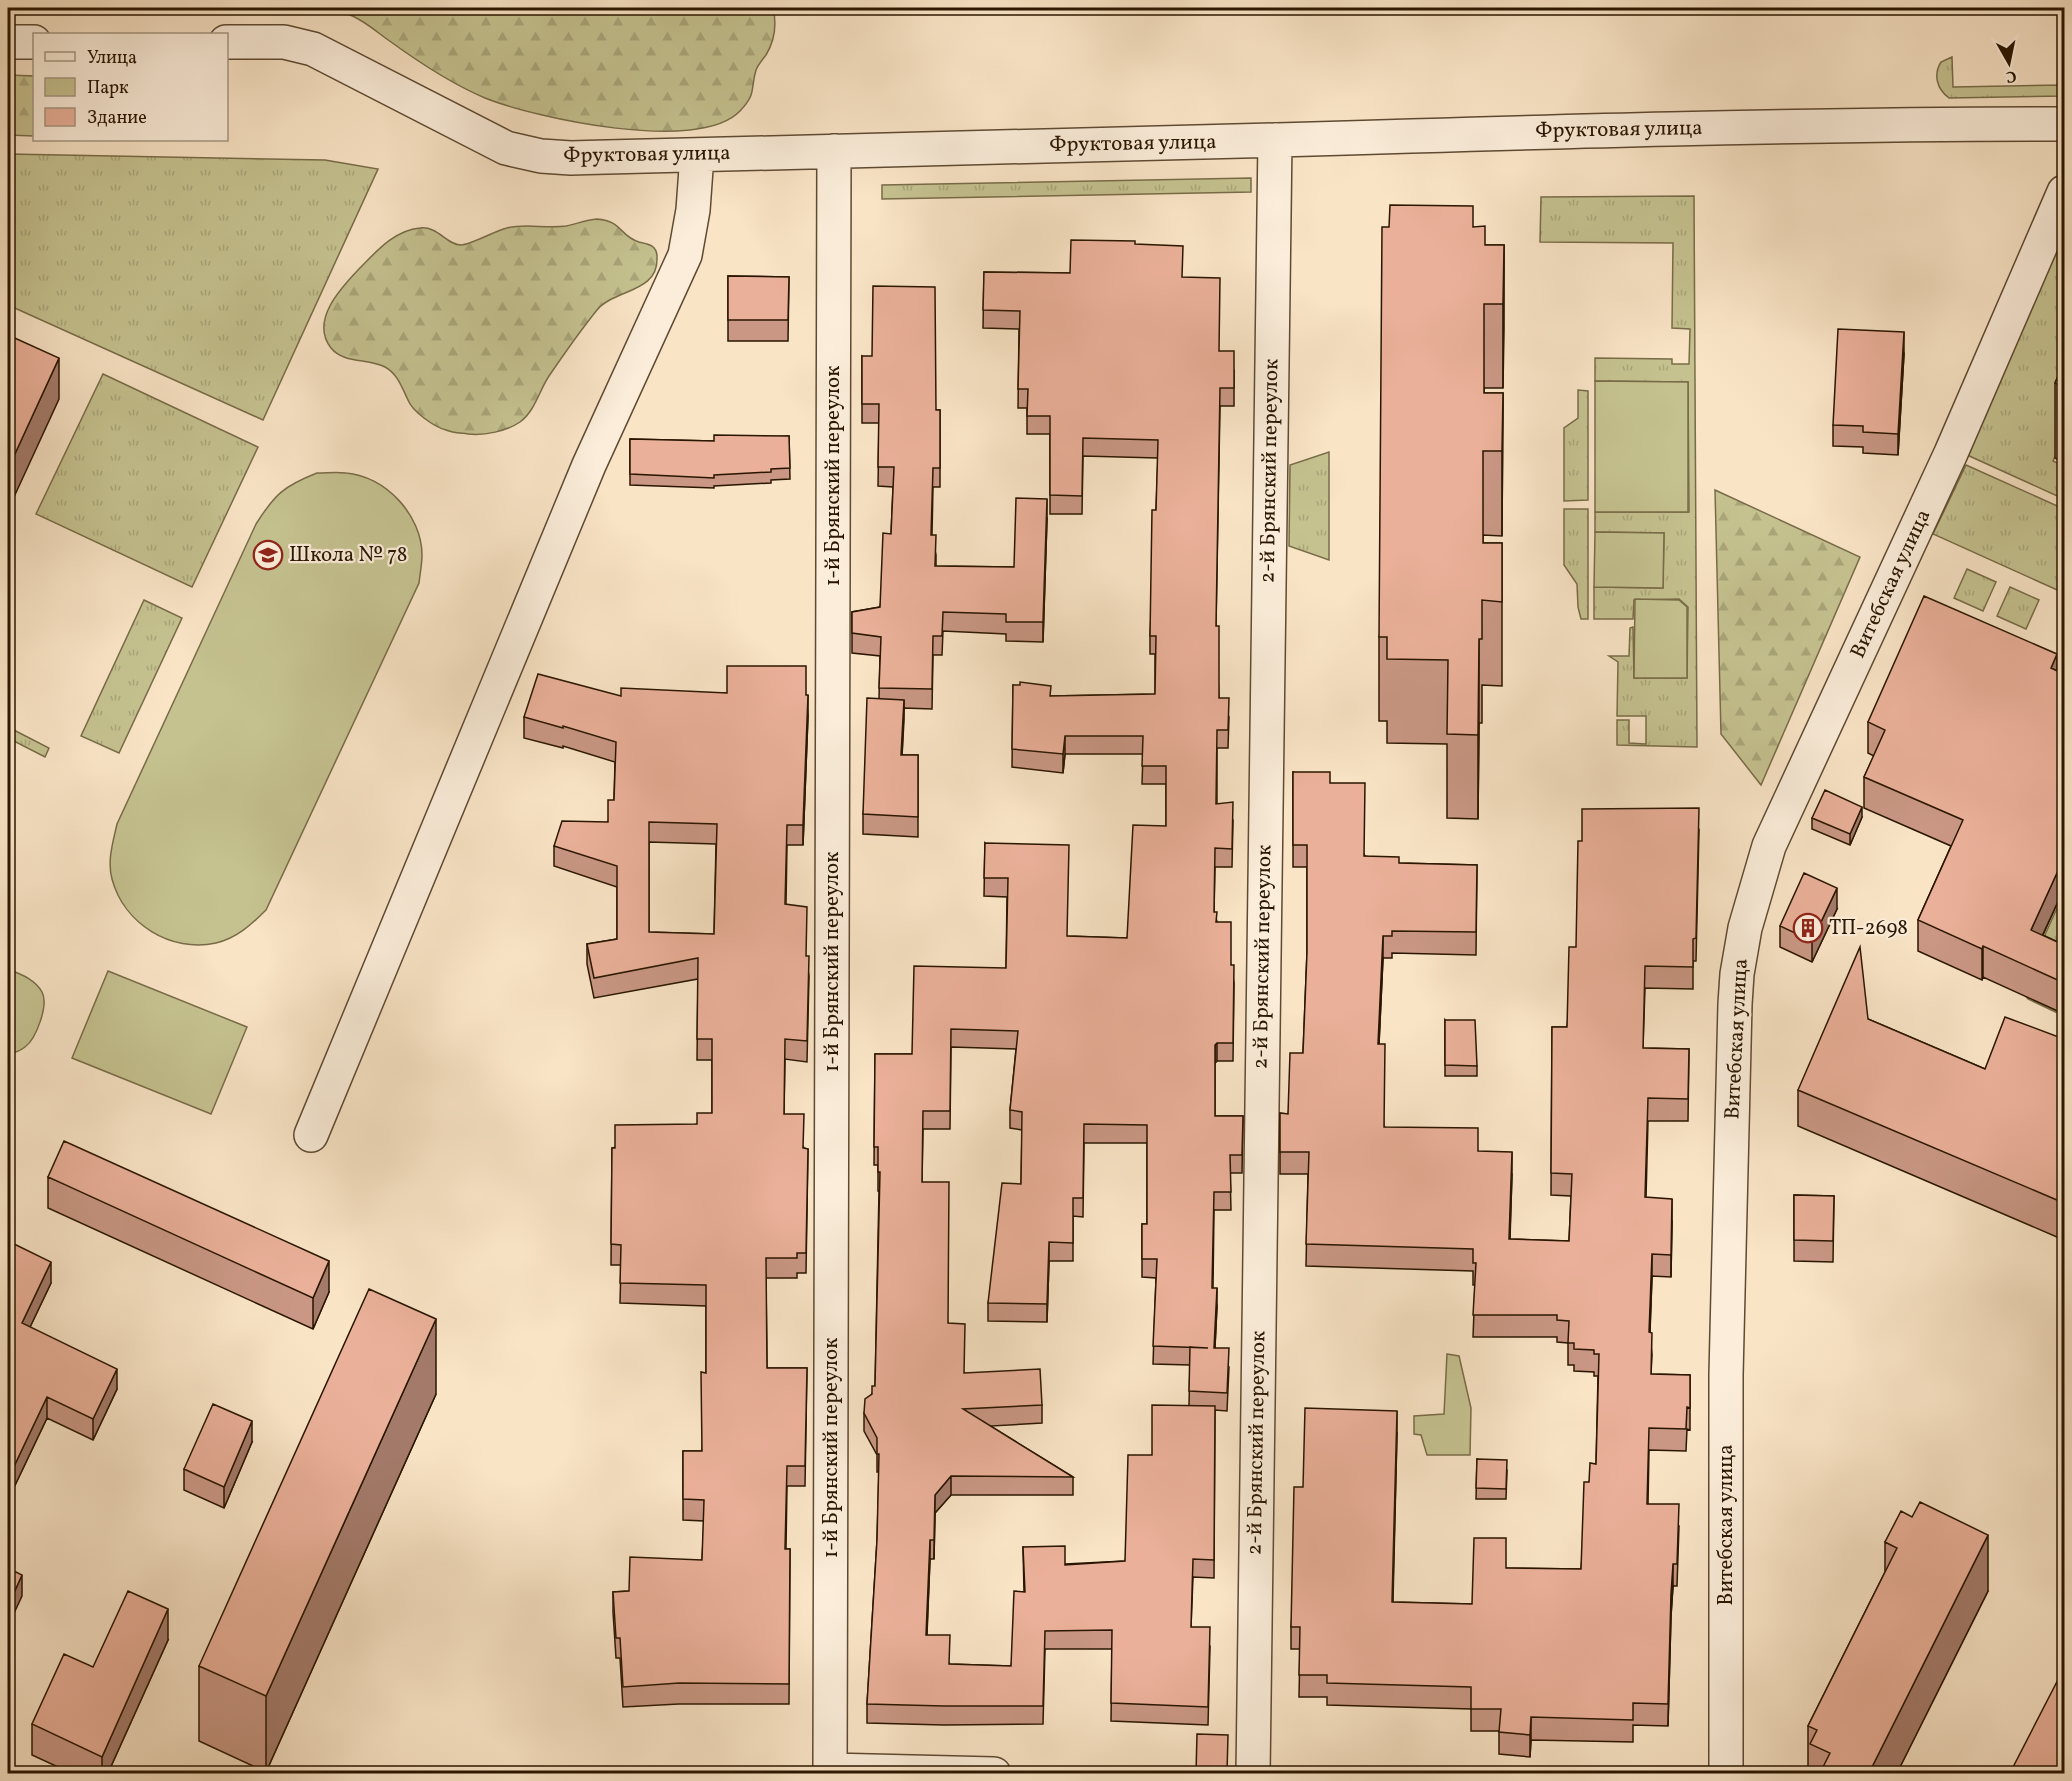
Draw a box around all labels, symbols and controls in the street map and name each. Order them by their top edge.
legend [33,33,228,141]
north arrow [1979,33,2039,93]
text: Улица [87,46,137,71]
text: С [2004,64,2018,88]
text: Парк [87,76,129,101]
text: Здание [87,106,147,131]
street label: Фруктовая улица [1535,114,1703,146]
street label: Фруктовая улица [1049,128,1217,160]
street label: Фруктовая улица [563,139,731,171]
street label: 2-й Брянский переулок [1254,359,1286,583]
street label: 1-й Брянский переулок [819,366,848,586]
street label: Витебская улица [1844,505,1938,663]
school or university icon: Школа № 78 [252,539,284,571]
place label: Школа № 78 [289,541,407,570]
street label: 2-й Брянский переулок [1247,845,1279,1069]
street label: 1-й Брянский переулок [818,852,847,1072]
building icon: ТП-2698 [1792,912,1824,944]
place label: ТП-2698 [1829,914,1908,943]
street label: Витебская улица [1718,958,1756,1120]
street label: 2-й Брянский переулок [1241,1331,1273,1555]
street label: 1-й Брянский переулок [817,1338,846,1558]
street label: Витебская улица [1712,1444,1741,1606]

